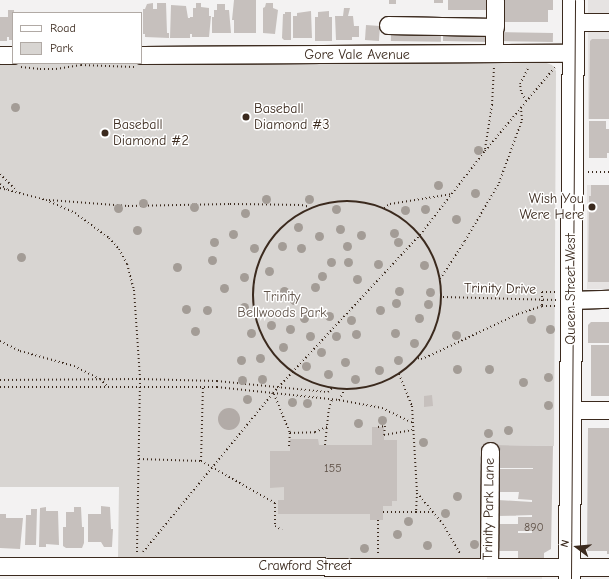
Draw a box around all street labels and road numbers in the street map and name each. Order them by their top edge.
street label: Gore Vale Avenue [304,47,410,63]
street label: Queen Street West [563,233,579,345]
street label: Trinity Drive [464,280,536,298]
street label: Trinity Park Lane [480,458,498,560]
street label: Crawford Street [259,558,351,574]

